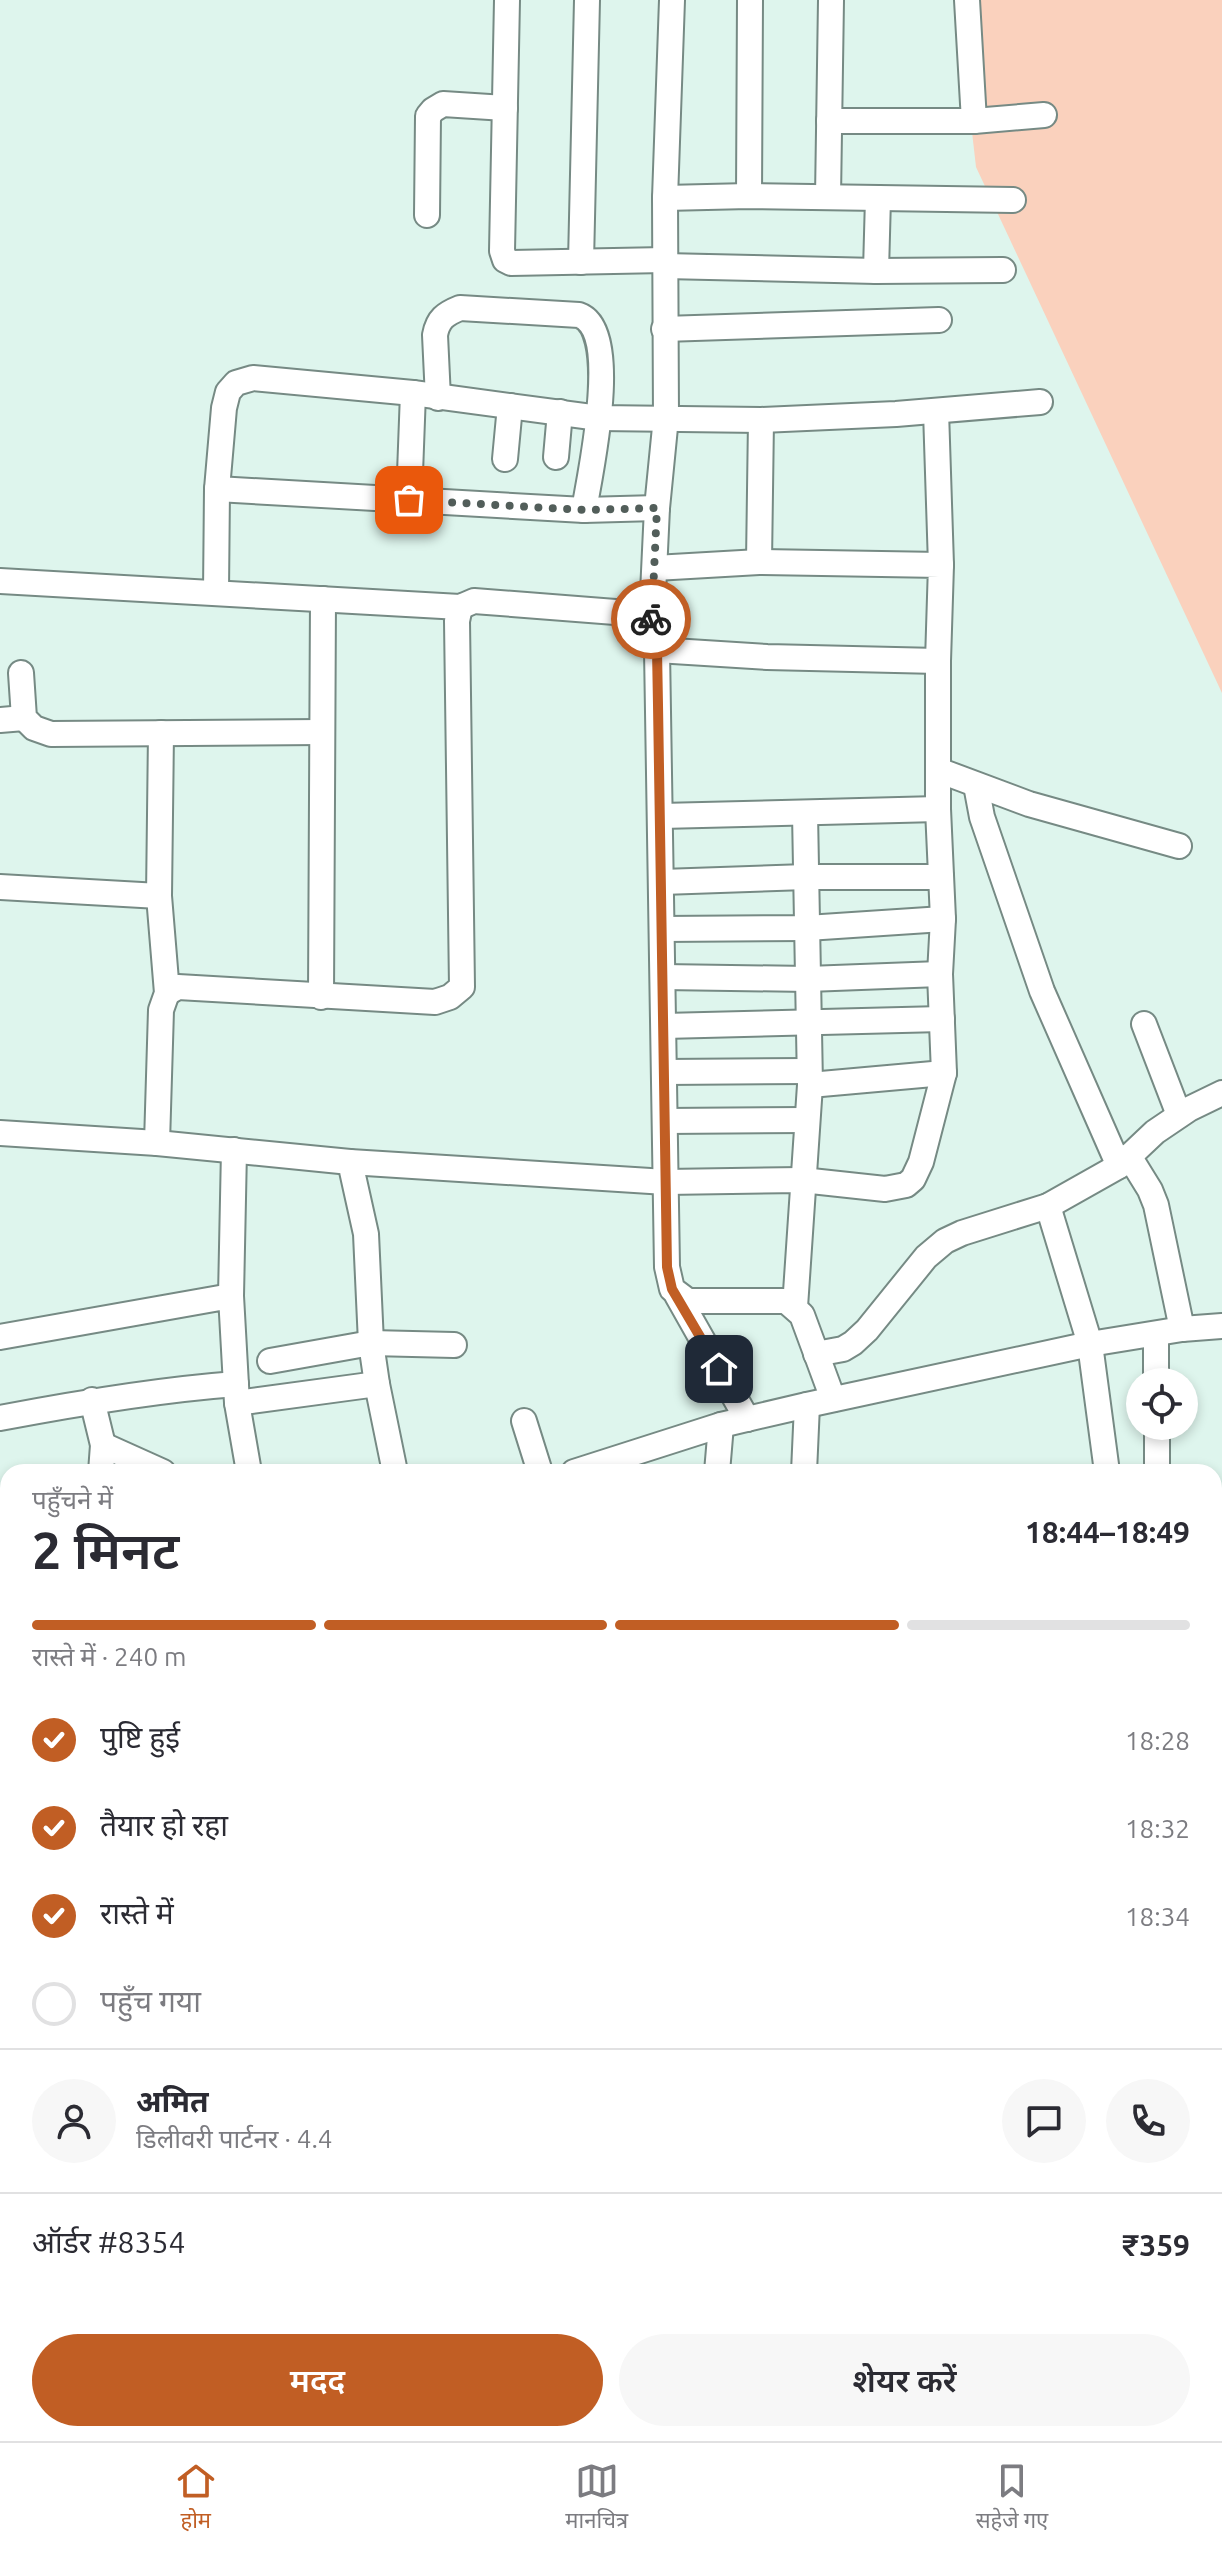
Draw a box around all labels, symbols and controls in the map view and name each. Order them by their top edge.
pin [375,466,443,534]
icon: bag [387,478,431,522]
courier [611,579,691,659]
icon: bike [629,597,673,641]
pin [685,1335,753,1403]
icon: home [697,1347,741,1391]
map controls [1126,1368,1198,1440]
button: locate [1126,1368,1198,1440]
text: पहुँचने में [32,1485,113,1514]
text: 18:44–18:49 [1025,1515,1190,1549]
text: 2 मिनट [32,1521,179,1579]
text: रास्ते में · 240 m [32,1642,187,1671]
icon: check [32,1718,76,1762]
text: पुष्टि हुई [100,1720,180,1754]
text: 18:28 [1125,1726,1190,1755]
icon: check [32,1806,76,1850]
text: तैयार हो रहा [100,1808,228,1842]
text: 18:32 [1125,1814,1190,1843]
icon: check [32,1894,76,1938]
text: रास्ते में [100,1896,174,1930]
text: 18:34 [1125,1902,1190,1931]
text: पहुँच गया [100,1984,201,2018]
button: person [32,2079,116,2163]
button: chat [1002,2079,1086,2163]
button: phone [1106,2079,1190,2163]
text: अमित [136,2084,209,2118]
text: डिलीवरी पार्टनर · 4.4 [136,2124,332,2153]
text: ऑर्डर #8354 [32,2225,185,2259]
text: ₹359 [1122,2228,1190,2262]
button: मदद [32,2334,603,2426]
button: शेयर करें [619,2334,1190,2426]
tab: होम [174,2459,218,2537]
tab: मानचित्र [565,2459,628,2537]
tab: सहेजे गए [976,2459,1048,2537]

